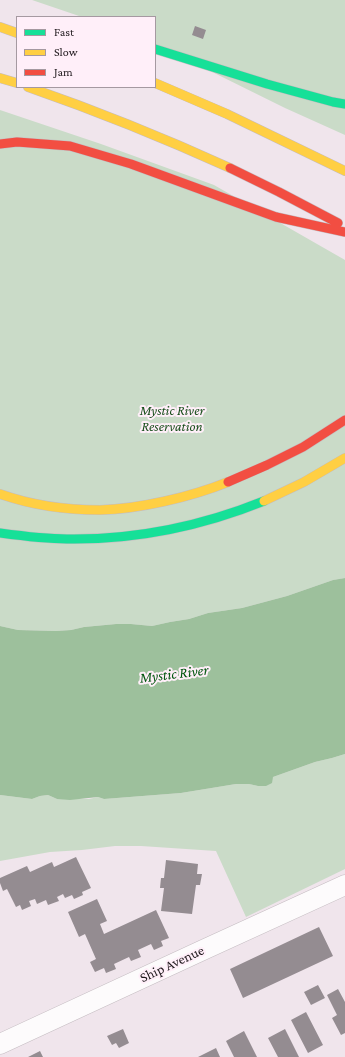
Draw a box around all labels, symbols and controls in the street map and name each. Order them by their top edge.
legend [16,16,156,88]
text: Fast [54,25,74,39]
text: Slow [54,45,78,59]
text: Jam [54,65,73,79]
park label: Mystic River Reservation [140,403,204,436]
water label: Mystic River [139,661,209,687]
street label: Ship Avenue [137,942,207,986]

